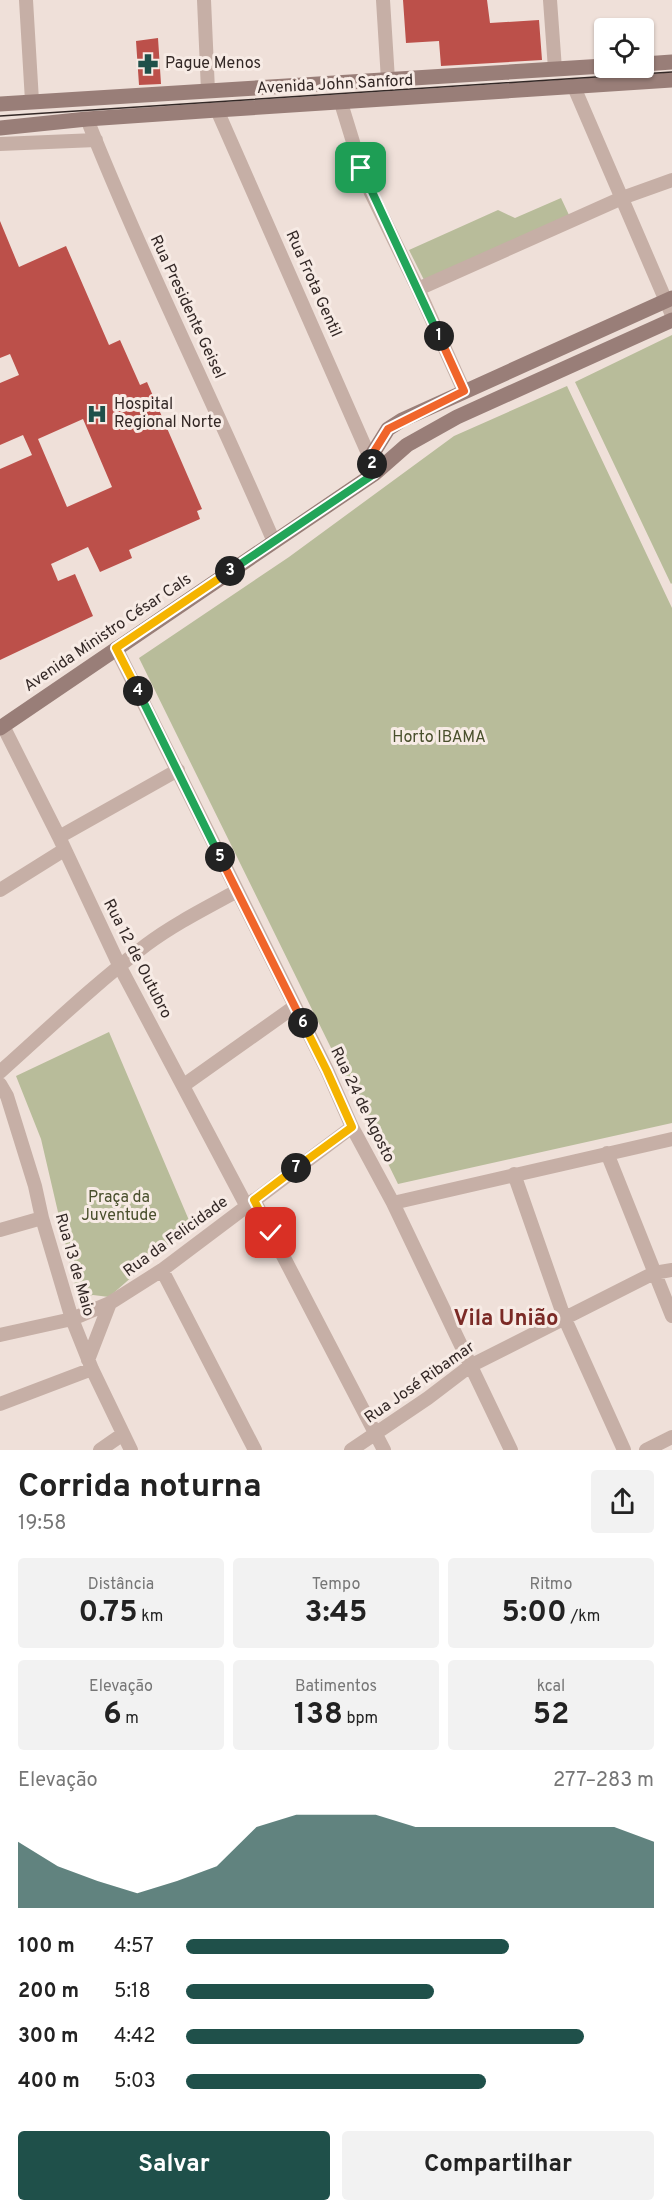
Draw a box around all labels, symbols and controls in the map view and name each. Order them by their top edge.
map controls [594,18,654,78]
button: locate [594,18,654,78]
pharmacy icon: Pague Menos [136,52,160,76]
place label: Pague Menos [165,54,261,74]
street label: Avenida John Sanford [256,71,414,99]
pin [335,142,386,193]
icon: arrive [344,151,377,184]
street label: Rua Frota Gentil [281,228,345,340]
street label: Rua Presidente Geisel [145,232,229,382]
pin: 1 [424,321,454,351]
text: 1 [436,326,442,346]
place label: Hospital Regional Norte [114,395,222,433]
hospital icon: Hospital Regional Norte [85,402,109,426]
pin: 2 [357,449,387,479]
text: 2 [367,454,377,474]
pin: 3 [215,556,245,586]
text: 3 [225,561,235,581]
street label: Avenida Ministro César Cals [20,569,196,697]
pin: 4 [123,676,153,706]
text: 4 [133,681,143,701]
park label: Horto IBAMA [392,728,486,748]
pin: 5 [205,842,235,872]
text: 5 [215,847,225,867]
street label: Rua 12 de Outubro [98,896,176,1022]
pin: 6 [288,1008,318,1038]
text: 6 [298,1013,308,1033]
street label: Rua 24 de Agosto [325,1044,399,1166]
pin: 7 [281,1153,311,1183]
text: 7 [292,1158,300,1178]
park label: Praça da Juventude [81,1188,157,1226]
street label: Rua da Felicidade [120,1192,232,1282]
pin [245,1207,296,1258]
street label: Rua 13 de Maio [50,1211,98,1319]
icon: check [254,1216,287,1249]
district label: Vila União [453,1306,559,1333]
street label: Rua José Ribamar [361,1338,479,1428]
text: Corrida noturna [18,1467,262,1509]
button: share [591,1470,654,1533]
text: 19:58 [18,1511,67,1537]
text: Distância [88,1575,154,1595]
text: Tempo [312,1575,360,1595]
text: Ritmo [530,1575,572,1595]
text: 0.75 [79,1595,137,1632]
text: 3:45 [305,1595,367,1632]
text: 5:00 [502,1595,567,1632]
text: km [137,1607,163,1627]
text: /km [567,1607,600,1627]
text: Elevação [89,1677,153,1697]
text: Batimentos [295,1677,377,1697]
text: kcal [537,1677,565,1697]
text: 6 [103,1697,122,1734]
text: 138 [294,1697,343,1734]
text: 52 [533,1697,569,1734]
text: m [122,1709,139,1729]
text: bpm [343,1709,378,1729]
text: Elevação [18,1768,98,1794]
text: 277–283 m [553,1768,654,1794]
text: 100 m [18,1934,75,1960]
text: 4:57 [114,1934,154,1960]
text: 200 m [18,1979,79,2005]
text: 5:18 [114,1979,151,2005]
text: 300 m [18,2024,79,2050]
text: 4:42 [114,2024,156,2050]
text: 400 m [18,2069,80,2095]
text: 5:03 [114,2069,156,2095]
button: Salvar [18,2131,330,2200]
button: Compartilhar [342,2131,654,2200]

